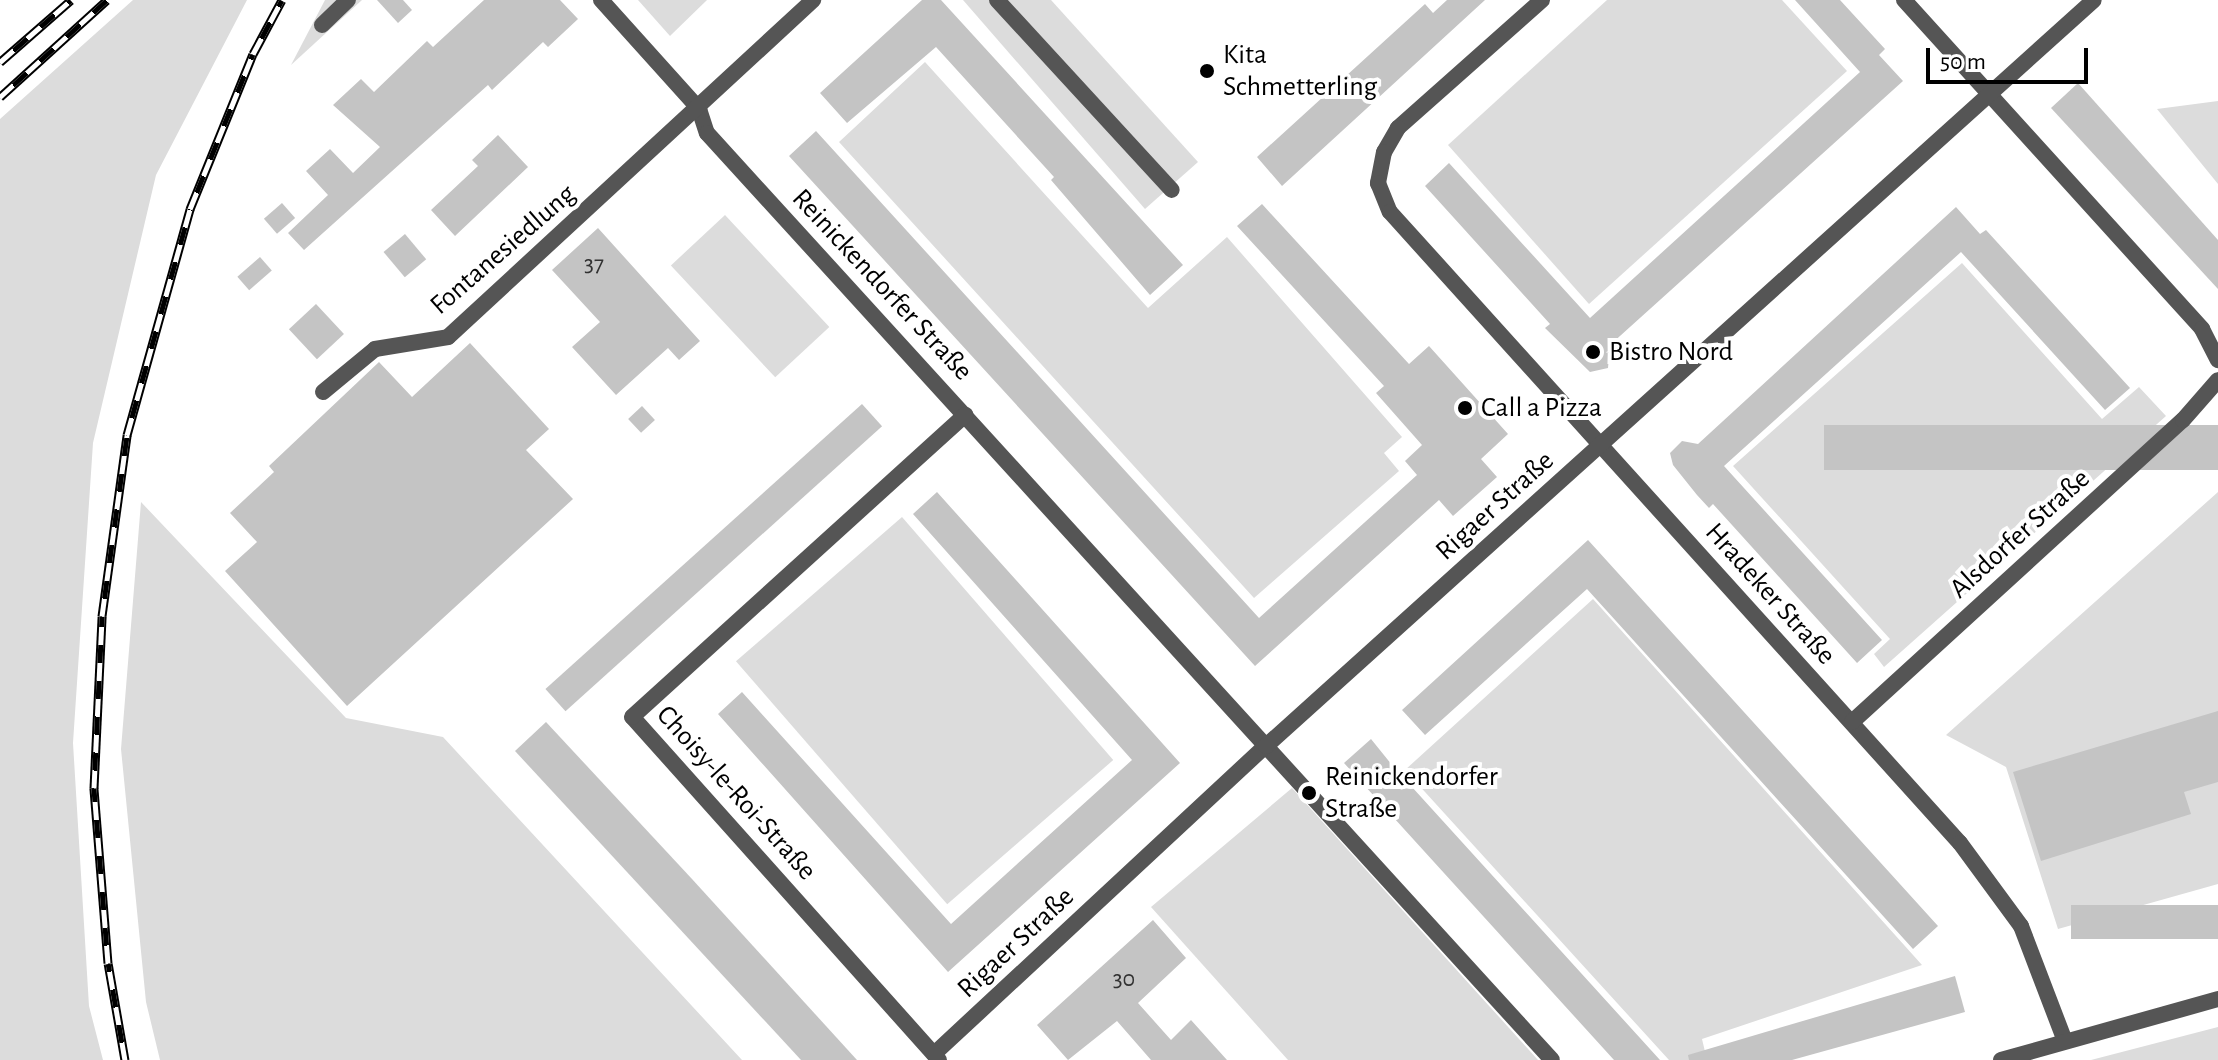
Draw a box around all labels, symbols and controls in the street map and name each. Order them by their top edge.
scale bar [1930,32,2092,82]
place label: Kita Schmetterling [1223,38,1377,104]
text: 50 m [1940,50,1986,74]
marker: Kita Schmetterling [1198,62,1216,80]
street label: Fontanesiedlung [423,178,583,322]
street label: Reinickendorfer Straße [785,182,979,388]
house number: 37 [584,251,604,279]
place label: Bistro Nord [1609,335,1733,369]
marker: Bistro Nord [1584,343,1602,361]
place label: Call a Pizza [1481,391,1602,425]
marker: Call a Pizza [1456,399,1474,417]
street label: Rigaer Straße [1429,444,1561,568]
street label: Alsdorfer Straße [1943,462,2097,606]
street label: Hradeker Straße [1698,516,1842,672]
street label: Choisy-le-Roi-Straße [649,699,823,887]
place label: Reinickendorfer Straße [1325,760,1498,826]
marker: Reinickendorfer Straße [1300,784,1318,802]
street label: Rigaer Straße [951,880,1081,1006]
house number: 30 [1113,966,1135,994]

